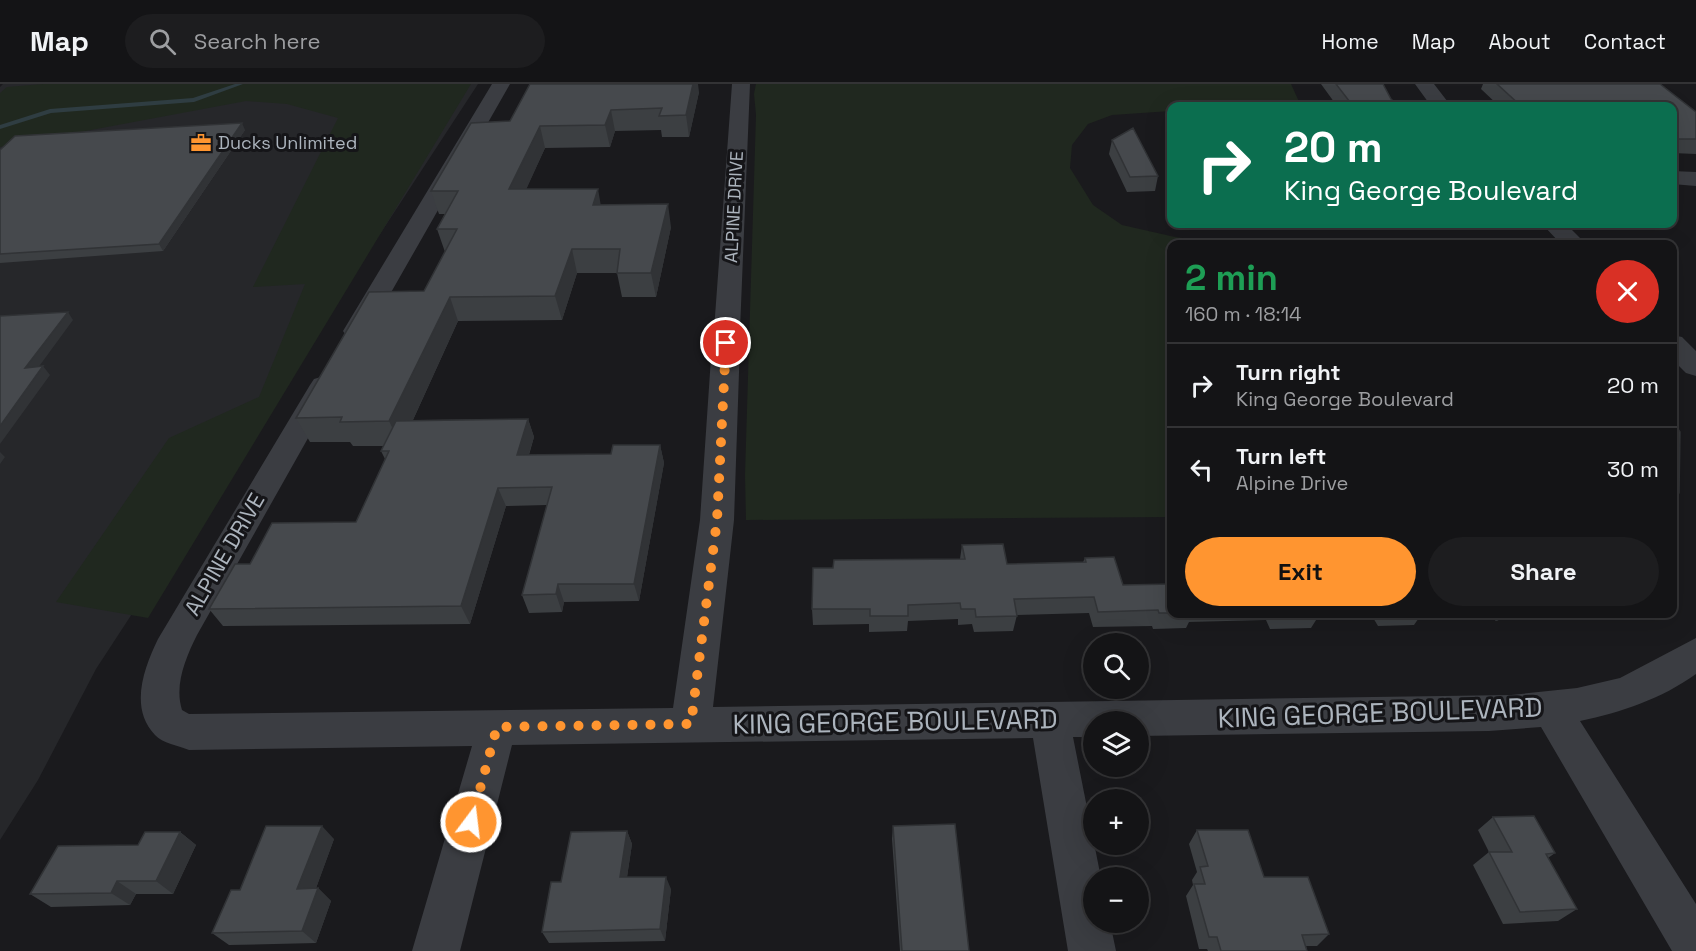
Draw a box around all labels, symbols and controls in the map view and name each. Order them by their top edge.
search box [125,14,545,68]
text: Map [30,23,89,59]
icon: search [146,25,179,58]
text: Search here [194,27,321,55]
text: Home [1321,28,1379,55]
text: Map [1412,28,1456,55]
text: About [1489,28,1551,55]
text: Contact [1584,28,1666,55]
text: 20 m [1284,121,1383,174]
icon: right [1185,126,1263,204]
office icon: Ducks Unlimited [189,131,213,155]
place label: Ducks Unlimited [218,131,357,154]
street label: ALPINE DRIVE [719,150,748,264]
text: King George Boulevard [1284,173,1578,208]
text: 2 min [1185,255,1278,301]
button: close [1596,260,1659,323]
text: 160 m · 18:14 [1185,301,1302,327]
pin [700,317,751,368]
icon: arrive [709,326,742,359]
text: Turn right [1236,358,1341,386]
icon: right [1185,369,1218,402]
text: 20 m [1607,371,1659,399]
text: King George Boulevard [1236,386,1454,412]
text: Turn left [1236,442,1326,470]
icon: left [1185,453,1218,486]
text: 30 m [1607,455,1659,483]
text: Alpine Drive [1236,470,1348,496]
street label: ALPINE DRIVE [178,488,270,620]
button: Exit [1185,537,1416,606]
button: Share [1428,537,1659,606]
map controls [1083,633,1149,933]
button: search [1083,633,1149,699]
street label: KING GEORGE BOULEVARD [1217,689,1543,736]
street label: KING GEORGE BOULEVARD [732,701,1058,742]
button: layers [1083,711,1149,777]
button: + [1083,789,1149,855]
position arrow [439,790,503,854]
button: − [1083,867,1149,933]

